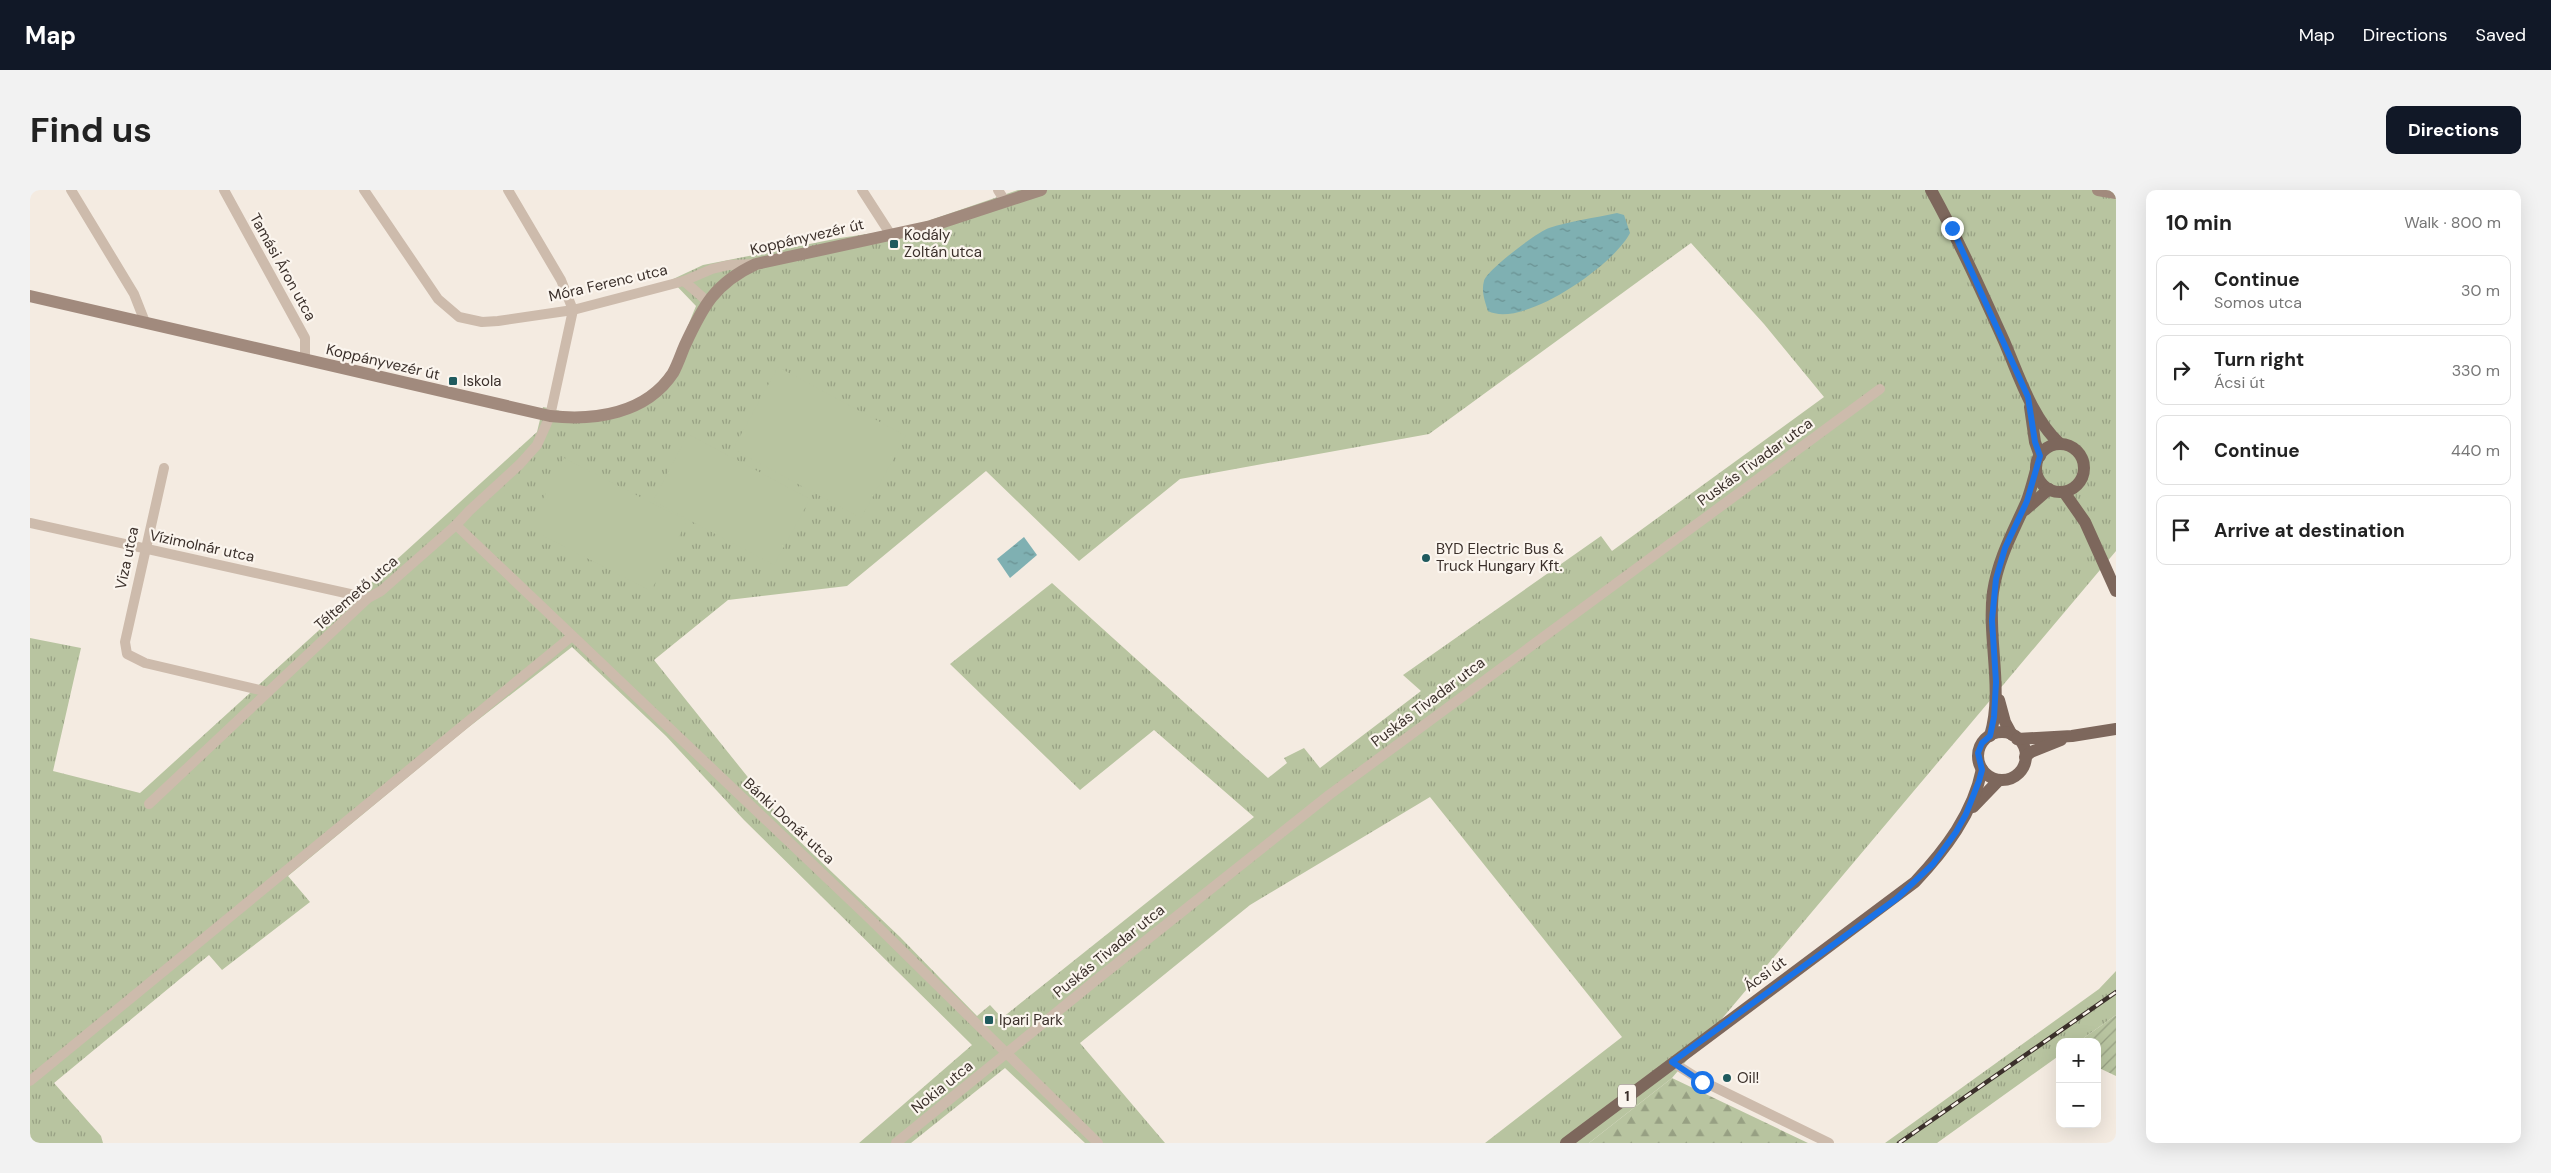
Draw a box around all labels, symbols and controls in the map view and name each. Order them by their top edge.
text: Map [25,20,76,51]
text: Map [2299,23,2335,47]
text: Directions [2363,23,2448,47]
text: Saved [2476,23,2526,47]
button: Directions [2386,106,2521,154]
text: Find us [30,107,152,153]
text: 10 min [2166,209,2232,237]
street label: Tamási Áron utca [245,210,321,324]
text: Walk · 800 m [2404,212,2501,233]
street label: Koppányvezér út [748,214,866,260]
route end [1941,217,1964,240]
place label: Kodály Zoltán utca [904,225,982,262]
marker: Kodály Zoltán utca [888,238,900,250]
street label: Móra Ferenc utca [547,260,669,306]
text: Continue [2214,267,2300,292]
icon: ahead [2167,276,2195,304]
text: 30 m [2461,280,2500,301]
text: Somos utca [2214,292,2302,313]
street label: Koppányvezér út [324,339,442,385]
text: Turn right [2214,347,2304,372]
icon: right [2167,356,2195,384]
text: 330 m [2452,360,2500,381]
place label: Iskola [463,371,501,391]
text: Ácsi út [2214,372,2265,393]
marker: Iskola [447,375,459,387]
street label: Puskás Tivadar utca [1693,413,1817,511]
icon: ahead [2167,436,2195,464]
text: Continue [2214,438,2300,463]
text: 440 m [2451,440,2500,461]
icon: arrive [2167,516,2195,544]
text: Arrive at destination [2214,518,2405,543]
street label: Viza utca [111,525,143,591]
street label: Vízimolnár utca [148,525,256,567]
place label: BYD Electric Bus & Truck Hungary Kft. [1436,539,1564,576]
street label: Téltemető utca [310,551,402,635]
marker: BYD Electric Bus & Truck Hungary Kft. [1420,552,1432,564]
street label: Puskás Tivadar utca [1367,653,1489,751]
street label: Bánki Donát utca [739,774,839,868]
street label: Puskás Tivadar utca [1049,900,1169,1002]
street label: Ácsi út [1740,952,1790,996]
place label: Ipari Park [999,1010,1063,1030]
marker: Ipari Park [983,1014,995,1026]
map controls [2056,1038,2101,1128]
button: + [2056,1038,2101,1083]
street label: Nokia utca [907,1056,977,1118]
place label: Oil! [1737,1068,1759,1088]
route start [1691,1071,1714,1094]
marker: Oil! [1721,1072,1733,1084]
button: − [2056,1083,2101,1128]
road number: 1 [1618,1084,1636,1108]

